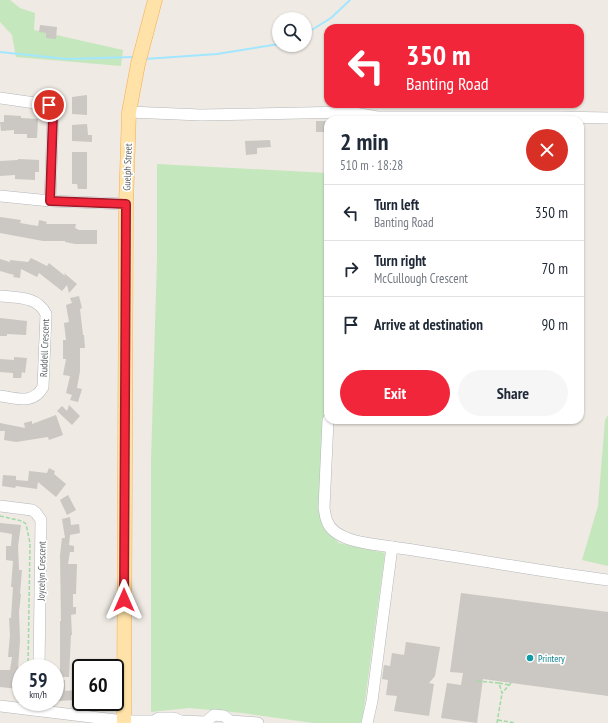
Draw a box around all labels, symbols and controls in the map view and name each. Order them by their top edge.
map controls [272,12,312,52]
button: search [272,12,312,52]
text: 350 m [406,36,470,73]
icon: left [340,40,392,92]
text: Banting Road [406,72,489,95]
pin [32,88,66,122]
icon: arrive [38,94,60,116]
text: 2 min [340,126,388,157]
button: close [526,129,568,171]
street label: Guelph Street [120,143,135,191]
text: 510 m · 18:28 [340,157,403,174]
text: Turn left [374,195,419,214]
icon: left [340,202,362,224]
text: 350 m [535,203,568,222]
text: Banting Road [374,214,434,231]
text: Turn right [374,251,426,270]
icon: right [340,258,362,280]
text: 70 m [542,259,568,278]
text: McCullough Crescent [374,270,468,287]
icon: arrive [340,314,362,336]
text: Arrive at destination [374,315,483,334]
text: 90 m [542,315,568,334]
street label: Ruddell Crescent [37,319,52,377]
button: Exit [340,370,450,416]
button: Share [458,370,568,416]
street label: Joycelyn Crescent [34,541,49,602]
position arrow [103,579,145,621]
place label: Printery [538,652,565,665]
marker: Printery [525,653,535,663]
speed limit sign: 60 [72,659,124,711]
text: 59 [28,667,48,693]
text: km/h [29,688,47,701]

